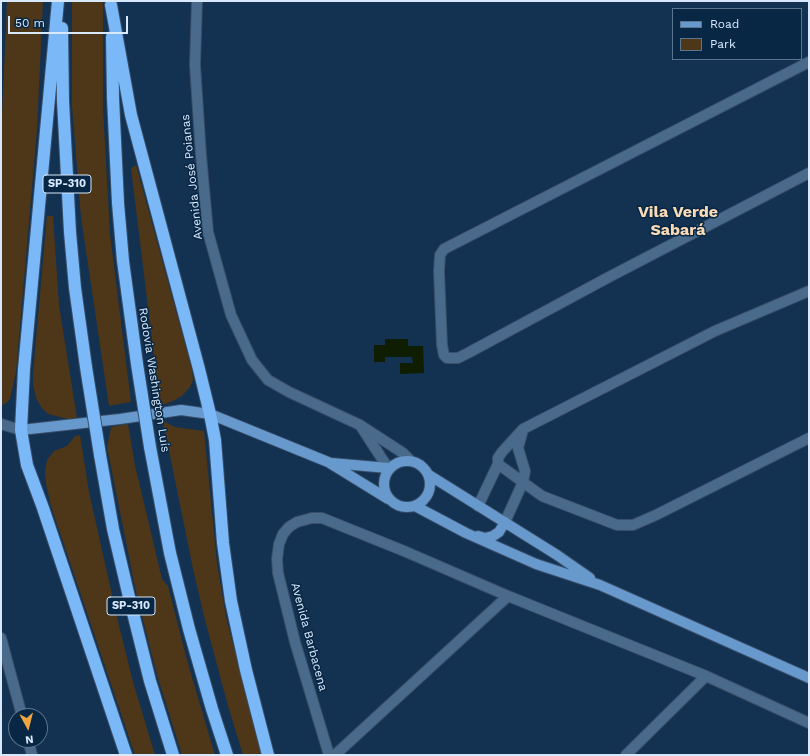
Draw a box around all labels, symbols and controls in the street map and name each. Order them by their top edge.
scale bar [10,8,130,34]
legend [672,8,802,60]
text: 50 m [15,16,45,30]
text: Road [710,17,739,31]
text: Park [710,37,736,51]
street label: Avenida José Poianas [178,114,206,240]
road number: SP-310 [43,175,91,193]
district label: Vila Verde Sabará [638,202,718,240]
street label: Rodovia Washington Luís [135,307,173,453]
street label: Avenida Barbacena [288,581,330,693]
road number: SP-310 [107,597,155,615]
north arrow [8,708,48,748]
text: N [25,732,34,746]

